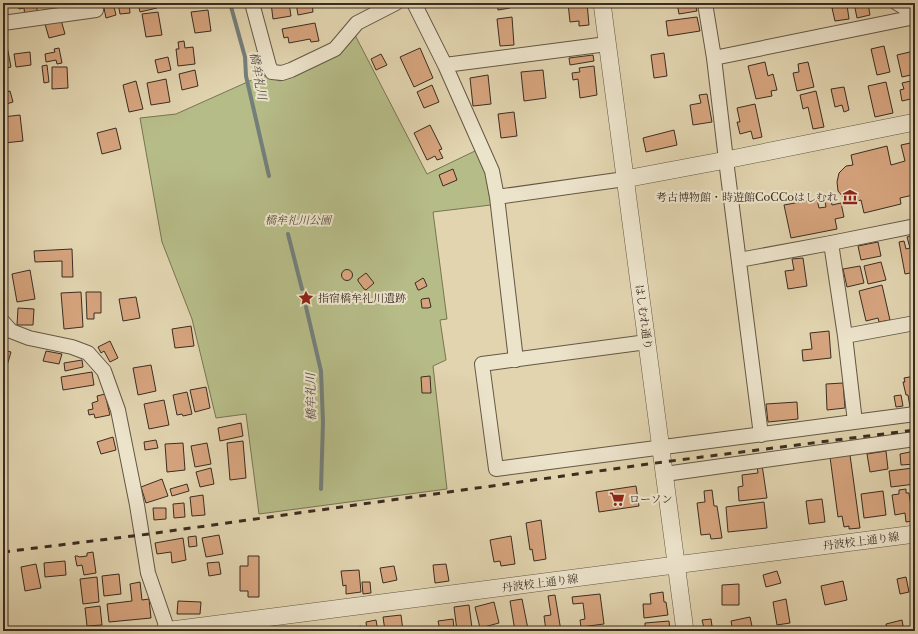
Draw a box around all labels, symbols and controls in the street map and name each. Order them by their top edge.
water label: 橋牟礼川 [247,51,270,103]
museum icon: 考古博物館・時遊館CoCCoはしむれ [841,188,859,206]
place label: 考古博物館・時遊館CoCCoはしむれ [656,190,838,204]
park label: 橋牟礼川公園 [265,213,333,227]
street label: はしむれ通り [632,283,656,351]
place icon: 指宿橋牟礼川遺跡 [297,289,315,307]
place label: 指宿橋牟礼川遺跡 [318,291,406,305]
water label: 橋牟礼川 [303,371,318,421]
supermarket icon: ローソン [608,490,626,508]
place label: ローソン [629,492,673,506]
street label: 丹波校上通り線 [822,529,900,553]
street label: 丹波校上通り線 [501,571,579,595]

